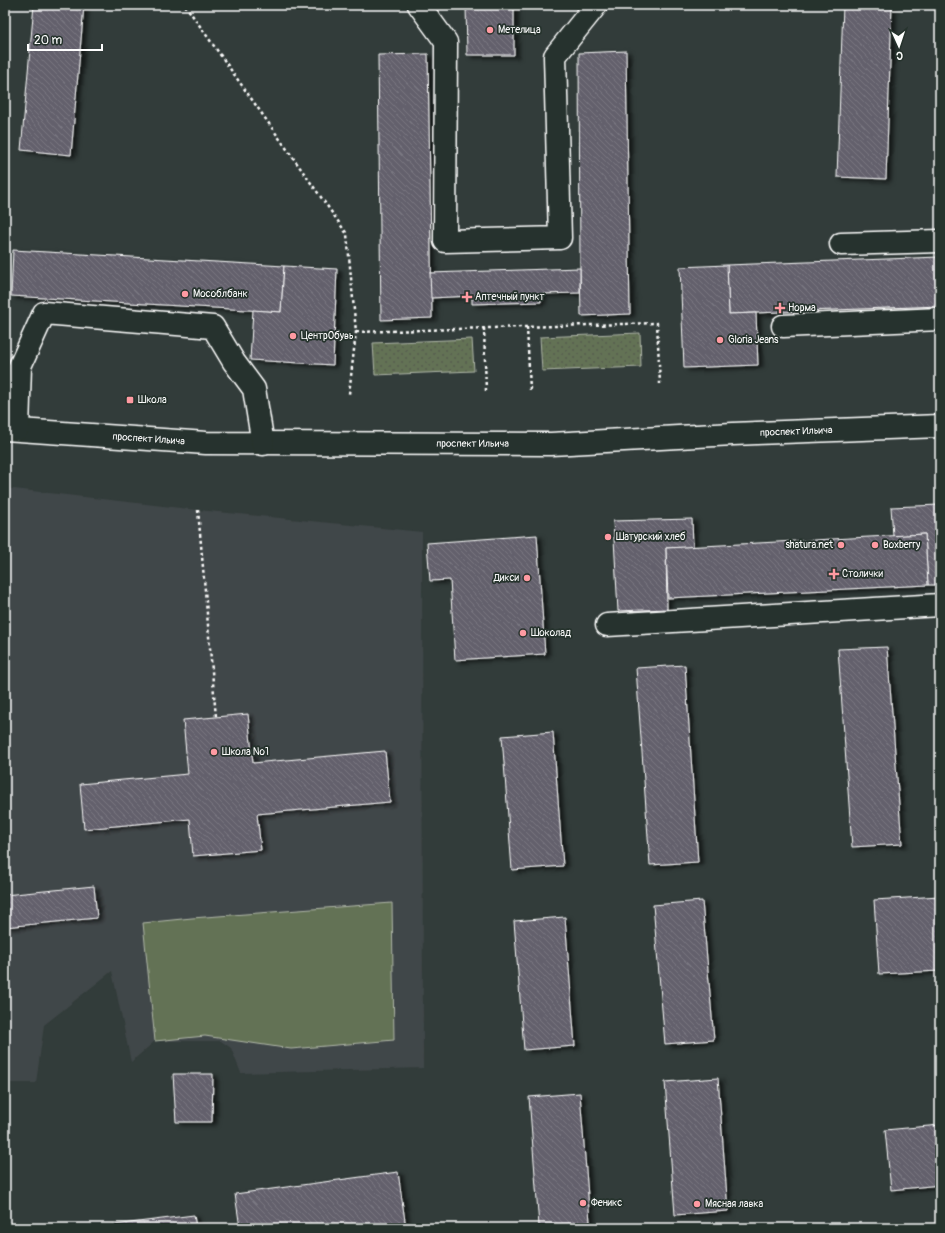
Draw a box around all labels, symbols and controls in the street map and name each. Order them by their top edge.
place label: Метелица [498,24,541,36]
marker: Метелица [485,25,495,35]
scale bar [28,26,102,52]
north arrow [879,26,919,66]
text: 20 m [34,33,63,48]
text: С [896,49,903,62]
place label: Мособлбанк [193,288,248,300]
marker: Мособлбанк [180,289,190,299]
place label: Аптечный пункт [475,291,544,303]
marker: Аптечный пункт [462,292,472,302]
place label: Норма [788,302,816,314]
marker: Норма [775,303,785,313]
place label: ЦентрОбувь [301,330,354,342]
marker: ЦентрОбувь [288,331,298,341]
place label: Gloria Jeans [728,334,779,346]
marker: Gloria Jeans [715,335,725,345]
place label: Школа [138,394,167,406]
marker: Школа [125,395,135,405]
street label: проспект Ильича [760,424,833,439]
street label: проспект Ильича [112,430,186,448]
street label: проспект Ильича [436,438,509,450]
place label: Шатурский хлеб [616,531,686,543]
marker: Шатурский хлеб [603,532,613,542]
place label: shatura.net [785,539,834,551]
place label: Boxberry [883,539,921,551]
marker: shatura.net [836,540,846,550]
marker: Boxberry [870,540,880,550]
place label: Столички [842,568,883,580]
marker: Столички [829,569,839,579]
place label: Дикси [493,572,520,584]
marker: Дикси [522,573,532,583]
place label: Шоколад [531,627,571,639]
marker: Шоколад [518,628,528,638]
place label: Школа №1 [222,746,269,758]
marker: Школа №1 [209,747,219,757]
place label: Феникс [591,1197,622,1209]
marker: Феникс [578,1198,588,1208]
place label: Мясная лавка [705,1198,763,1210]
marker: Мясная лавка [692,1199,702,1209]

